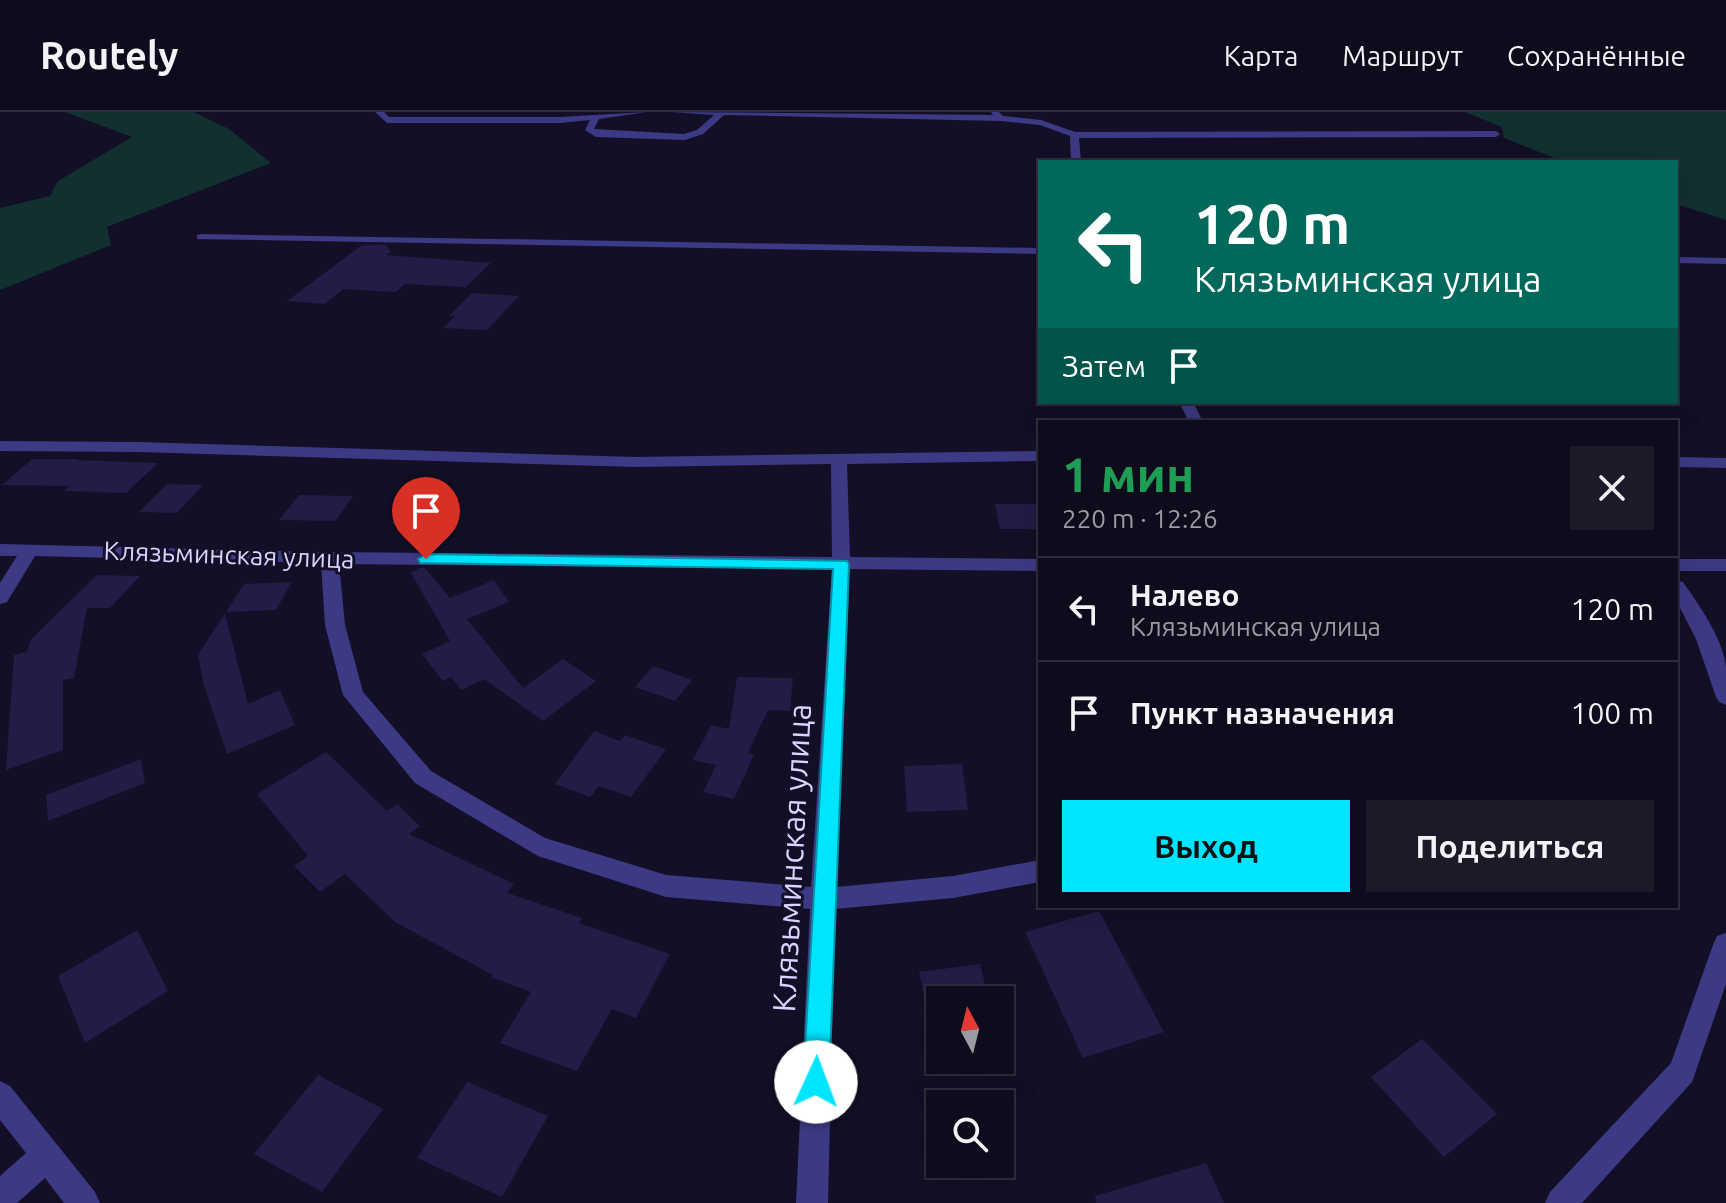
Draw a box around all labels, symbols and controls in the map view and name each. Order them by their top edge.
text: Routely [40,34,178,76]
text: Карта [1224,40,1298,71]
text: Маршрут [1342,40,1463,71]
text: Сохранённые [1507,40,1686,71]
icon: left [1062,192,1166,296]
text: 120 m [1194,192,1350,255]
text: Клязьминская улица [1194,258,1542,299]
icon: arrive [1162,344,1206,388]
text: Затем [1062,349,1146,383]
button: close [1570,446,1654,530]
text: 1 мин [1062,447,1194,501]
pin [392,477,460,559]
icon: arrive [404,489,448,533]
text: 220 m · 12:26 [1062,504,1218,533]
street label: Клязьминская улица [103,536,355,573]
text: Налево [1130,578,1240,612]
icon: left [1062,587,1106,631]
text: 120 m [1570,592,1654,626]
text: Клязьминская улица [1130,612,1381,641]
icon: arrive [1062,691,1106,735]
text: Пункт назначения [1130,696,1395,730]
text: 100 m [1570,696,1654,730]
street label: Клязьминская улица [765,703,817,1013]
button: Выход [1062,800,1350,892]
button: Поделиться [1366,800,1654,892]
north arrow [926,986,1014,1074]
map controls [926,986,1014,1178]
position arrow [774,1040,858,1124]
button: search [926,1090,1014,1178]

